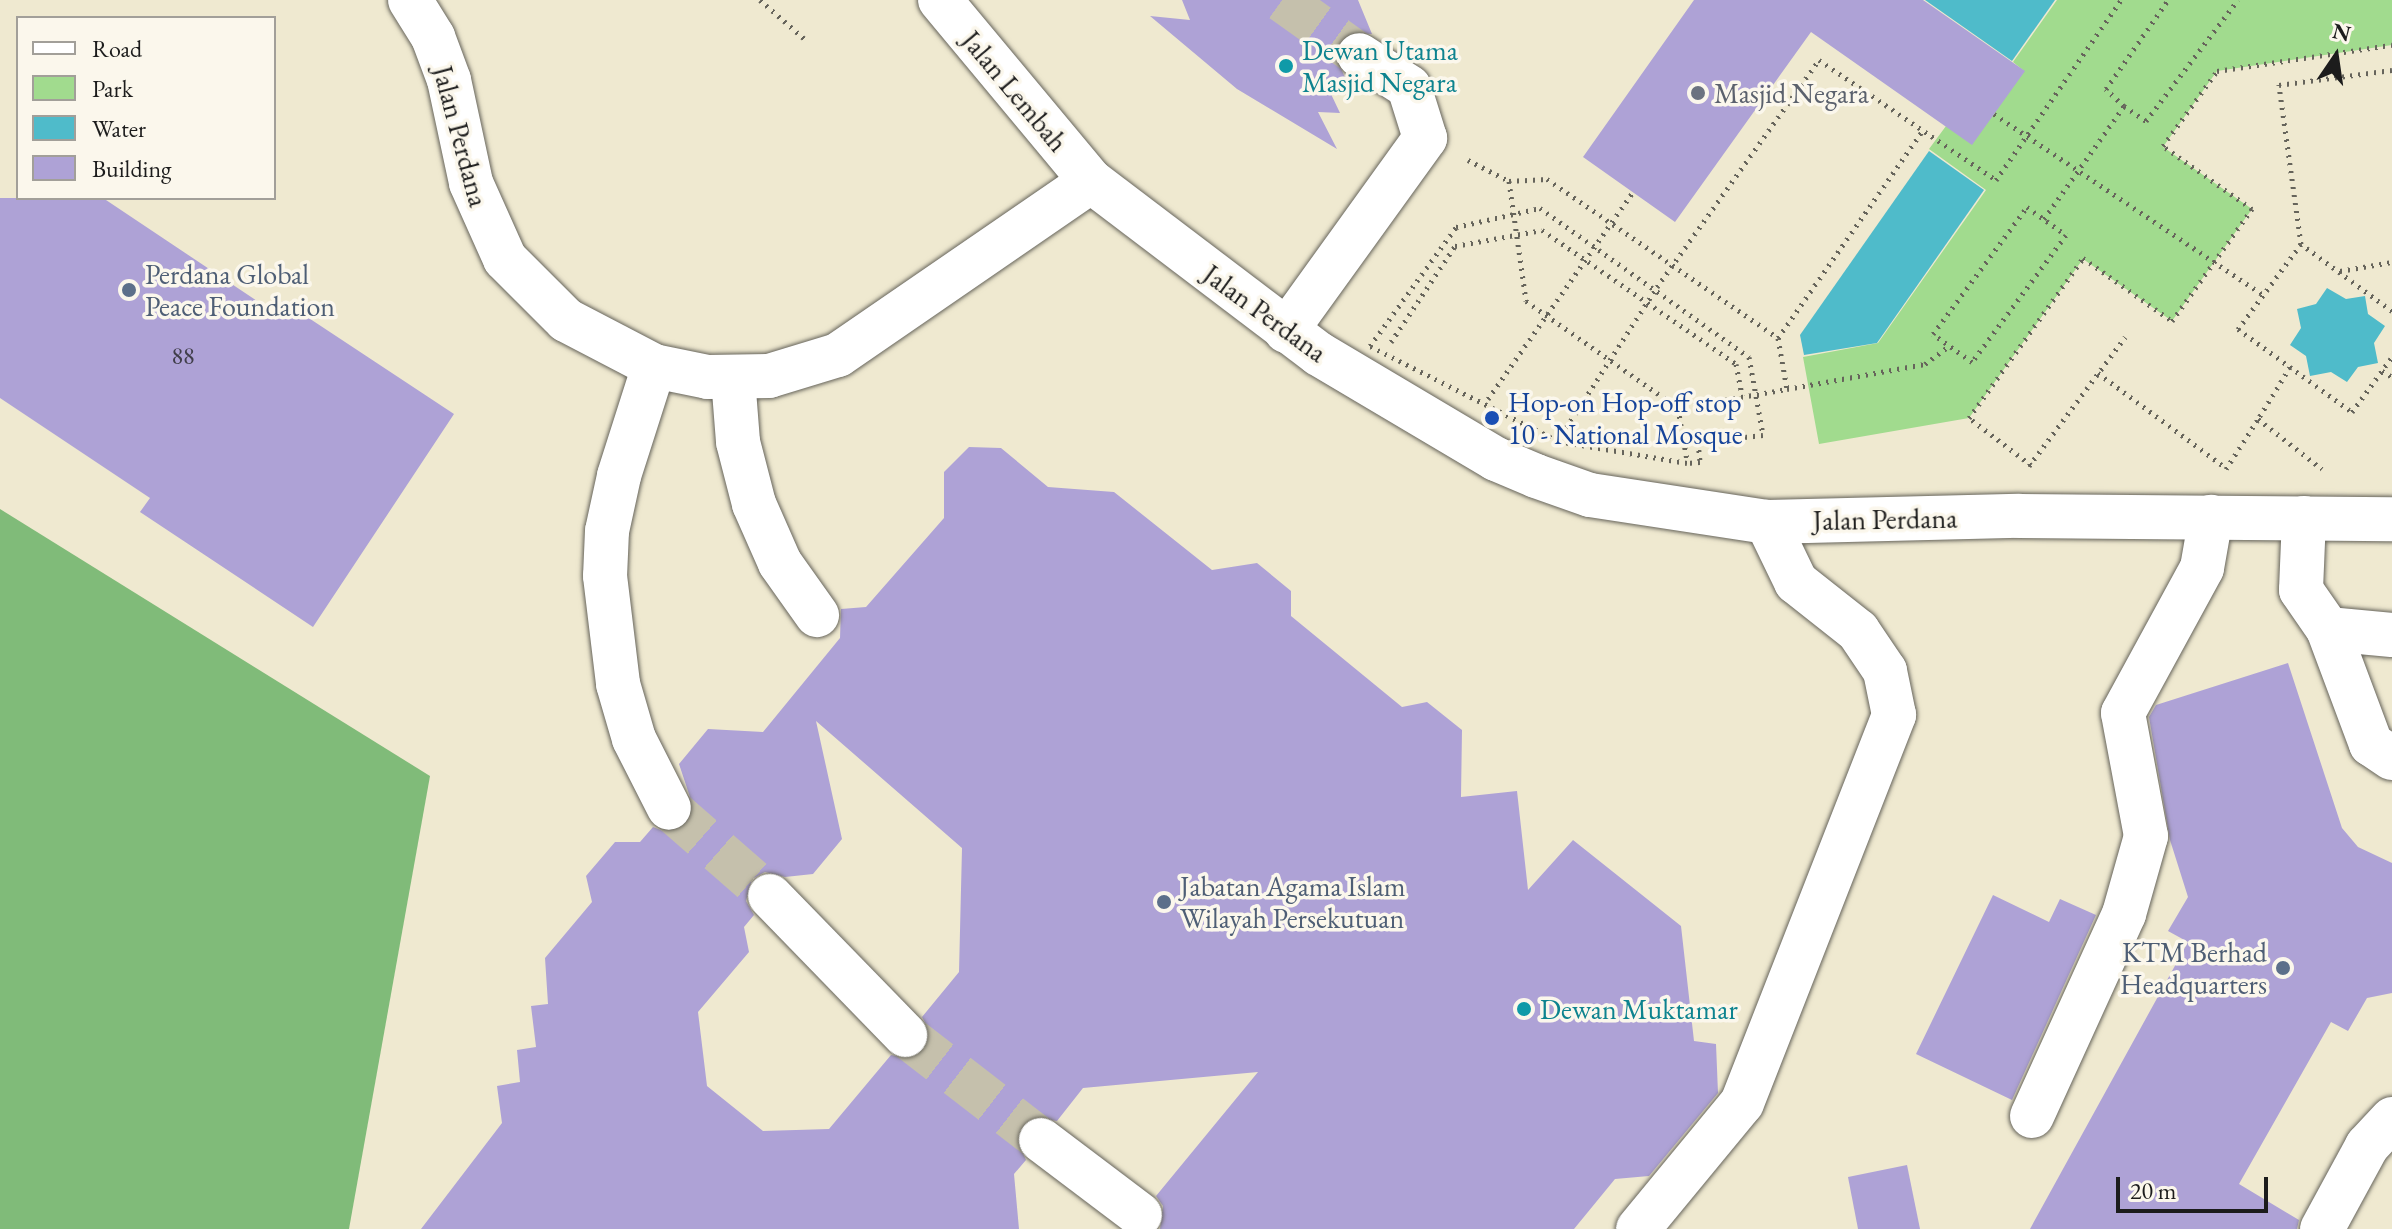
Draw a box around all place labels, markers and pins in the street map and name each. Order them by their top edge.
place label: Dewan Utama Masjid Negara [1302,33,1458,99]
marker: Dewan Utama Masjid Negara [1277,57,1295,75]
place label: Masjid Negara [1714,76,1869,110]
marker: Masjid Negara [1689,84,1707,102]
place label: Perdana Global Peace Foundation [145,257,335,323]
marker: Perdana Global Peace Foundation [120,281,138,299]
place label: Hop-on Hop-off stop 10 - National Mosque [1508,385,1743,451]
marker: Hop-on Hop-off stop 10 - National Mosque [1483,409,1501,427]
place label: Jabatan Agama Islam Wilayah Persekutuan [1180,869,1406,935]
marker: Jabatan Agama Islam Wilayah Persekutuan [1155,893,1173,911]
place label: KTM Berhad Headquarters [2120,935,2267,1001]
marker: KTM Berhad Headquarters [2274,959,2292,977]
place label: Dewan Muktamar [1540,992,1738,1026]
marker: Dewan Muktamar [1515,1000,1533,1018]

